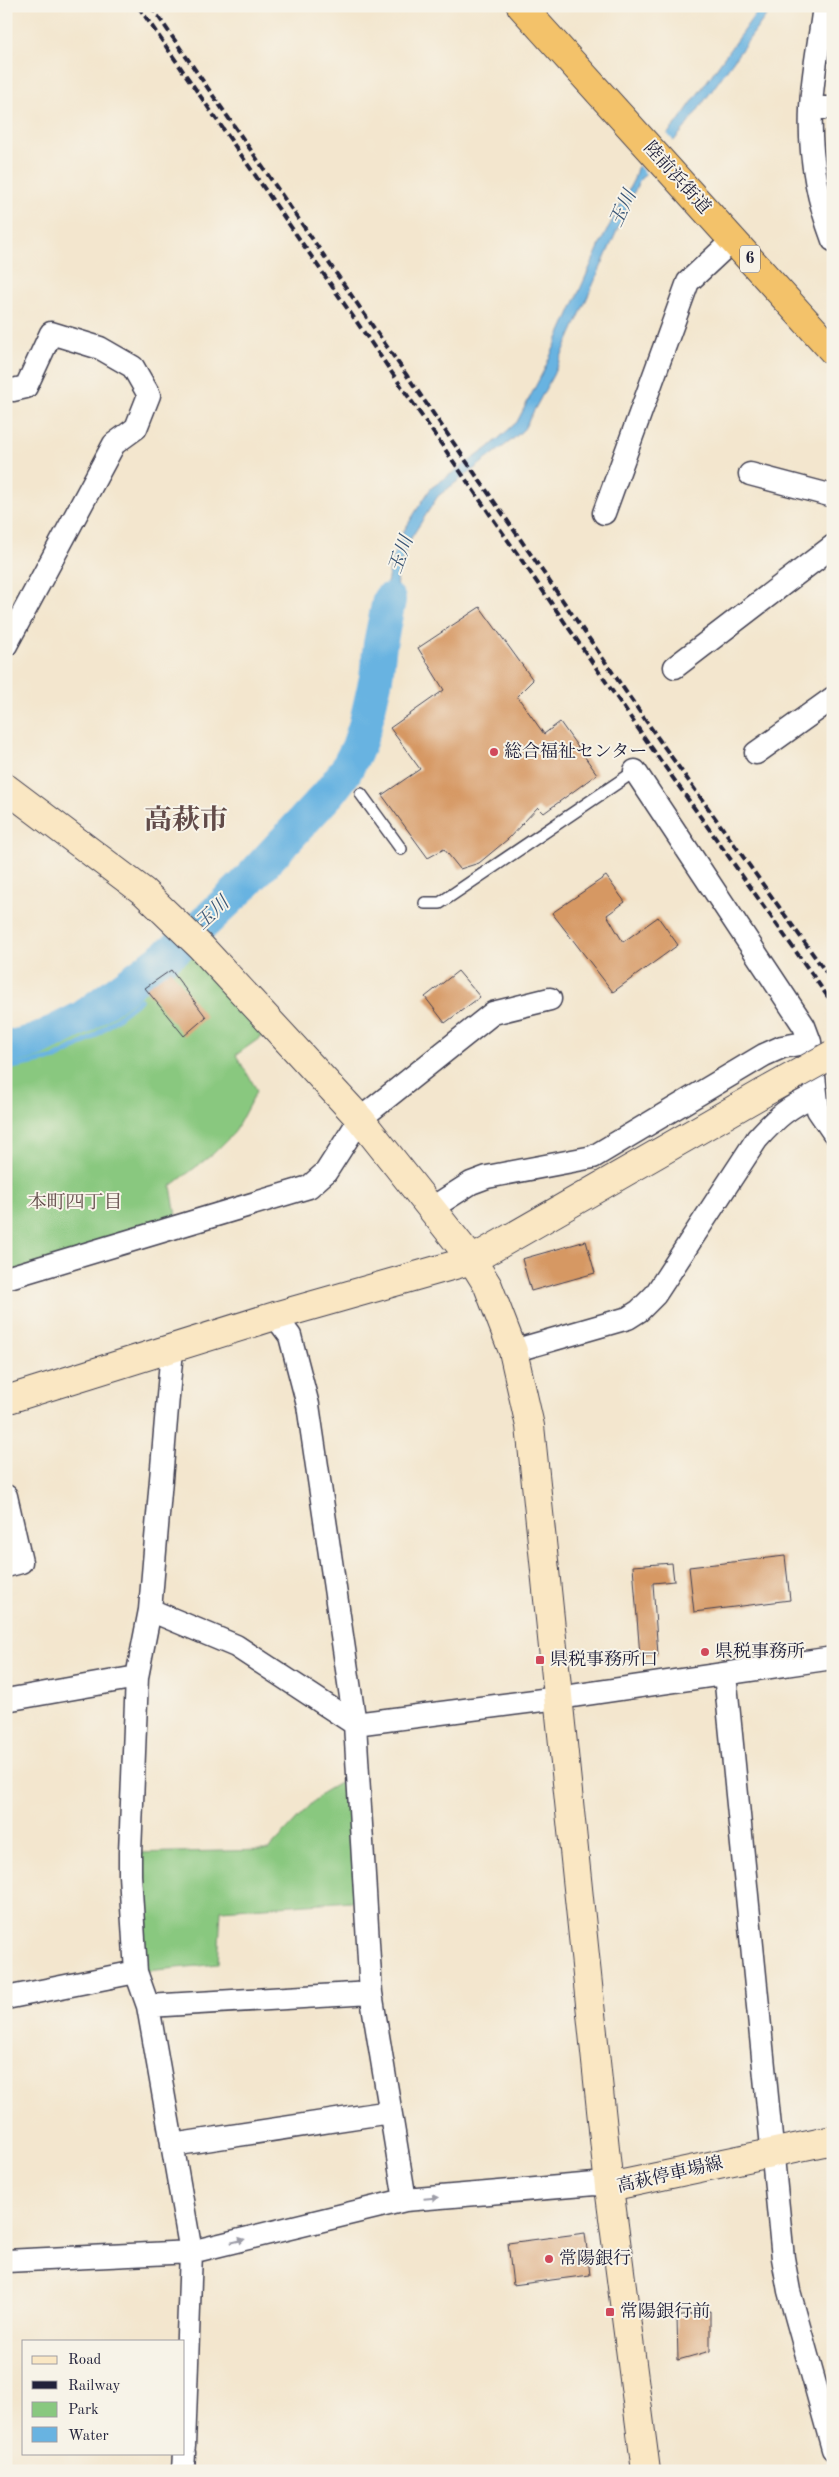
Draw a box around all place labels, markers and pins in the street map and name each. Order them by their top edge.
place label: 総合福祉センター [504,741,647,761]
marker: 総合福祉センター [488,746,500,758]
place label: 県税事務所 [715,1641,805,1661]
marker: 県税事務所 [699,1646,711,1658]
place label: 県税事務所口 [550,1649,658,1669]
marker: 県税事務所口 [534,1654,546,1666]
place label: 常陽銀行 [559,2248,631,2268]
marker: 常陽銀行 [543,2253,555,2265]
place label: 常陽銀行前 [620,2301,710,2321]
marker: 常陽銀行前 [604,2306,616,2318]

